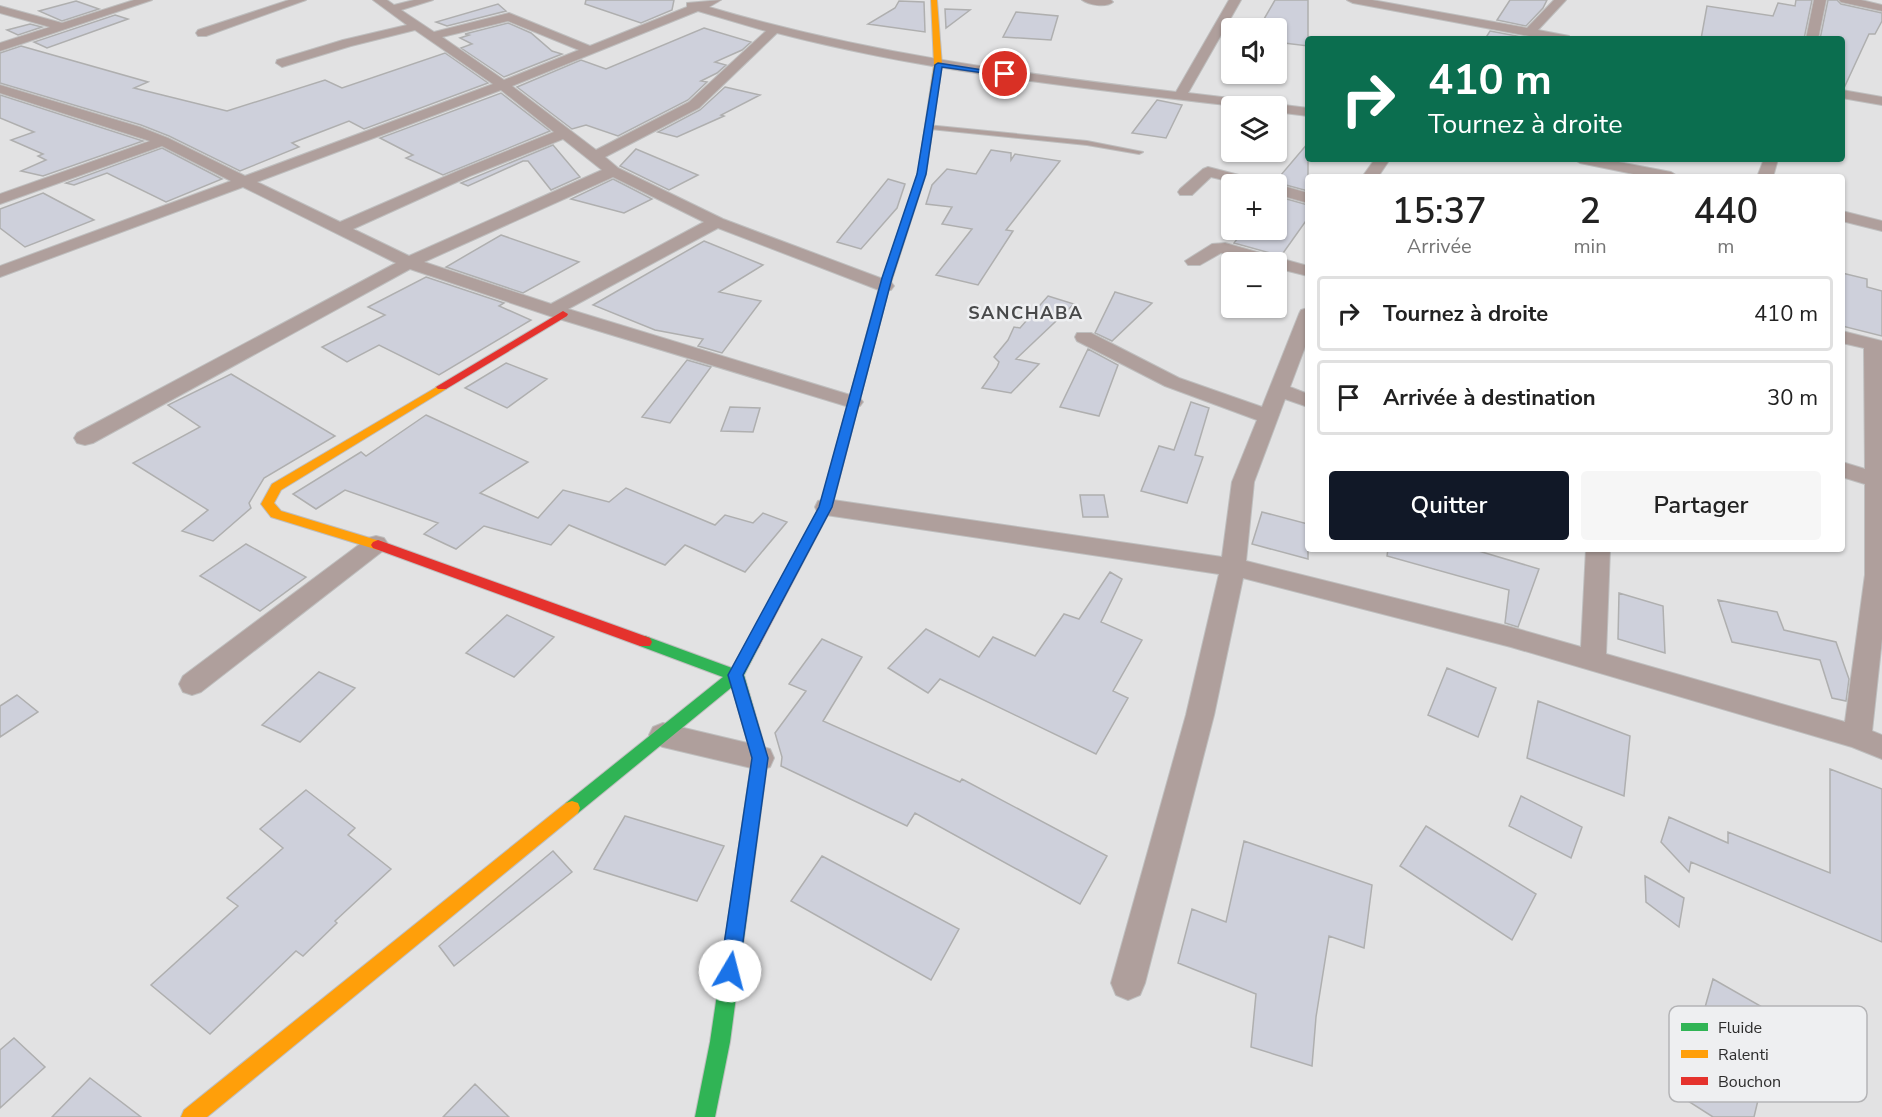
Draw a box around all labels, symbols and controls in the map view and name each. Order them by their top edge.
map controls [1221,18,1287,318]
button: sound [1221,18,1287,84]
pin [979,48,1030,99]
text: 410 m [1428,52,1552,109]
icon: arrive [988,57,1021,90]
icon: right [1329,60,1407,138]
button: layers [1221,96,1287,162]
text: Tournez à droite [1428,106,1623,143]
button: + [1221,174,1287,240]
text: 15:37 [1392,187,1487,236]
text: 2 [1579,187,1601,236]
text: 440 [1693,187,1758,236]
text: Arrivée [1407,233,1472,260]
text: min [1574,233,1607,260]
text: m [1717,233,1734,260]
button: − [1221,252,1287,318]
icon: right [1332,297,1365,330]
text: Tournez à droite [1383,299,1548,329]
text: 410 m [1754,299,1818,329]
district label: SANCHABA [968,301,1084,325]
icon: arrive [1332,381,1365,414]
text: Arrivée à destination [1383,383,1596,413]
text: 30 m [1767,383,1818,413]
button: Quitter [1329,471,1569,540]
button: Partager [1581,471,1821,540]
position arrow [698,939,762,1003]
legend [1669,1006,1867,1102]
text: Fluide [1718,1017,1762,1039]
text: Ralenti [1718,1044,1769,1066]
text: Bouchon [1718,1071,1781,1093]

